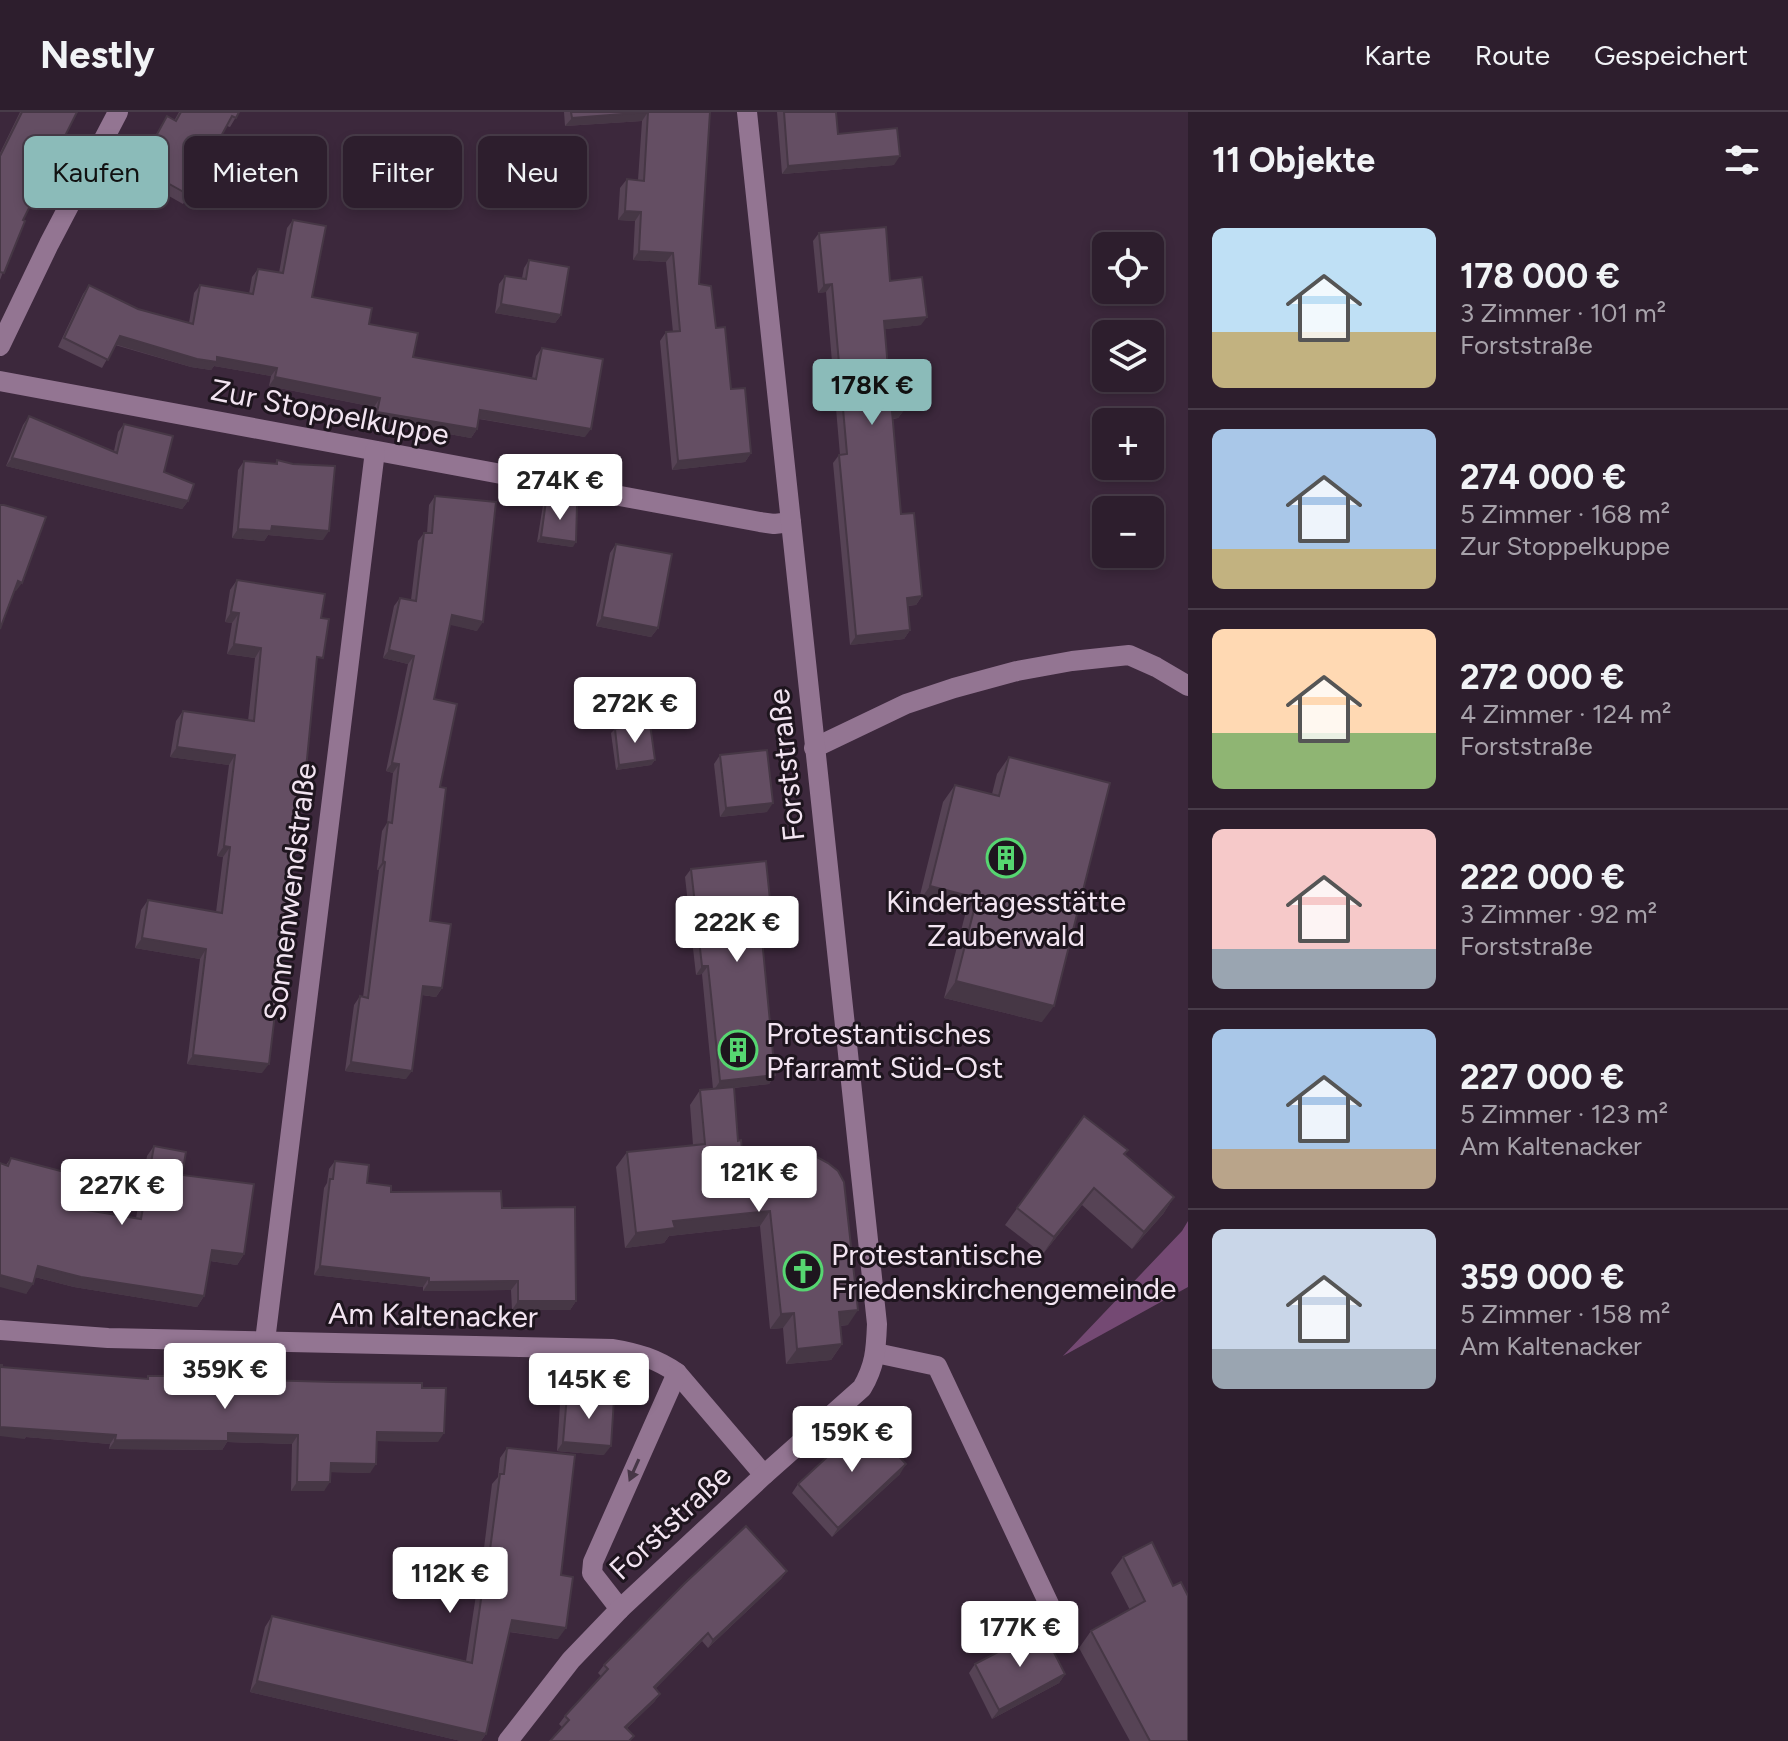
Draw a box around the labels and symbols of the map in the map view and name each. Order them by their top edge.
pin: 178K € [807,359,937,427]
street label: Zur Stoppelkuppe [208,371,452,453]
pin: 274K € [495,454,625,522]
pin: 272K € [570,677,700,745]
street label: Forststraße [760,687,812,843]
street label: Sonnenwendstraße [256,761,324,1023]
building icon: Kindertagesstätte Zauberwald [985,837,1027,879]
place label: Kindertagesstätte Zauberwald [886,883,1126,954]
pin: 222K € [672,896,802,964]
place label: Protestantisches Pfarramt Süd-Ost [766,1015,1003,1086]
building icon: Protestantisches Pfarramt Süd-Ost [717,1029,759,1071]
pin: 121K € [694,1146,824,1214]
pin: 227K € [57,1159,187,1227]
place label: Protestantische Friedenskirchengemeinde [831,1236,1176,1307]
church icon: Protestantische Friedenskirchengemeinde [782,1250,824,1292]
street label: Am Kaltenacker [328,1295,538,1335]
pin: 359K € [160,1343,290,1411]
pin: 145K € [524,1353,654,1421]
pin: 159K € [787,1406,917,1474]
street label: Forststraße [601,1456,739,1588]
one-way arrow [627,1458,640,1481]
pin: 112K € [385,1547,515,1615]
pin: 177K € [955,1601,1085,1669]

